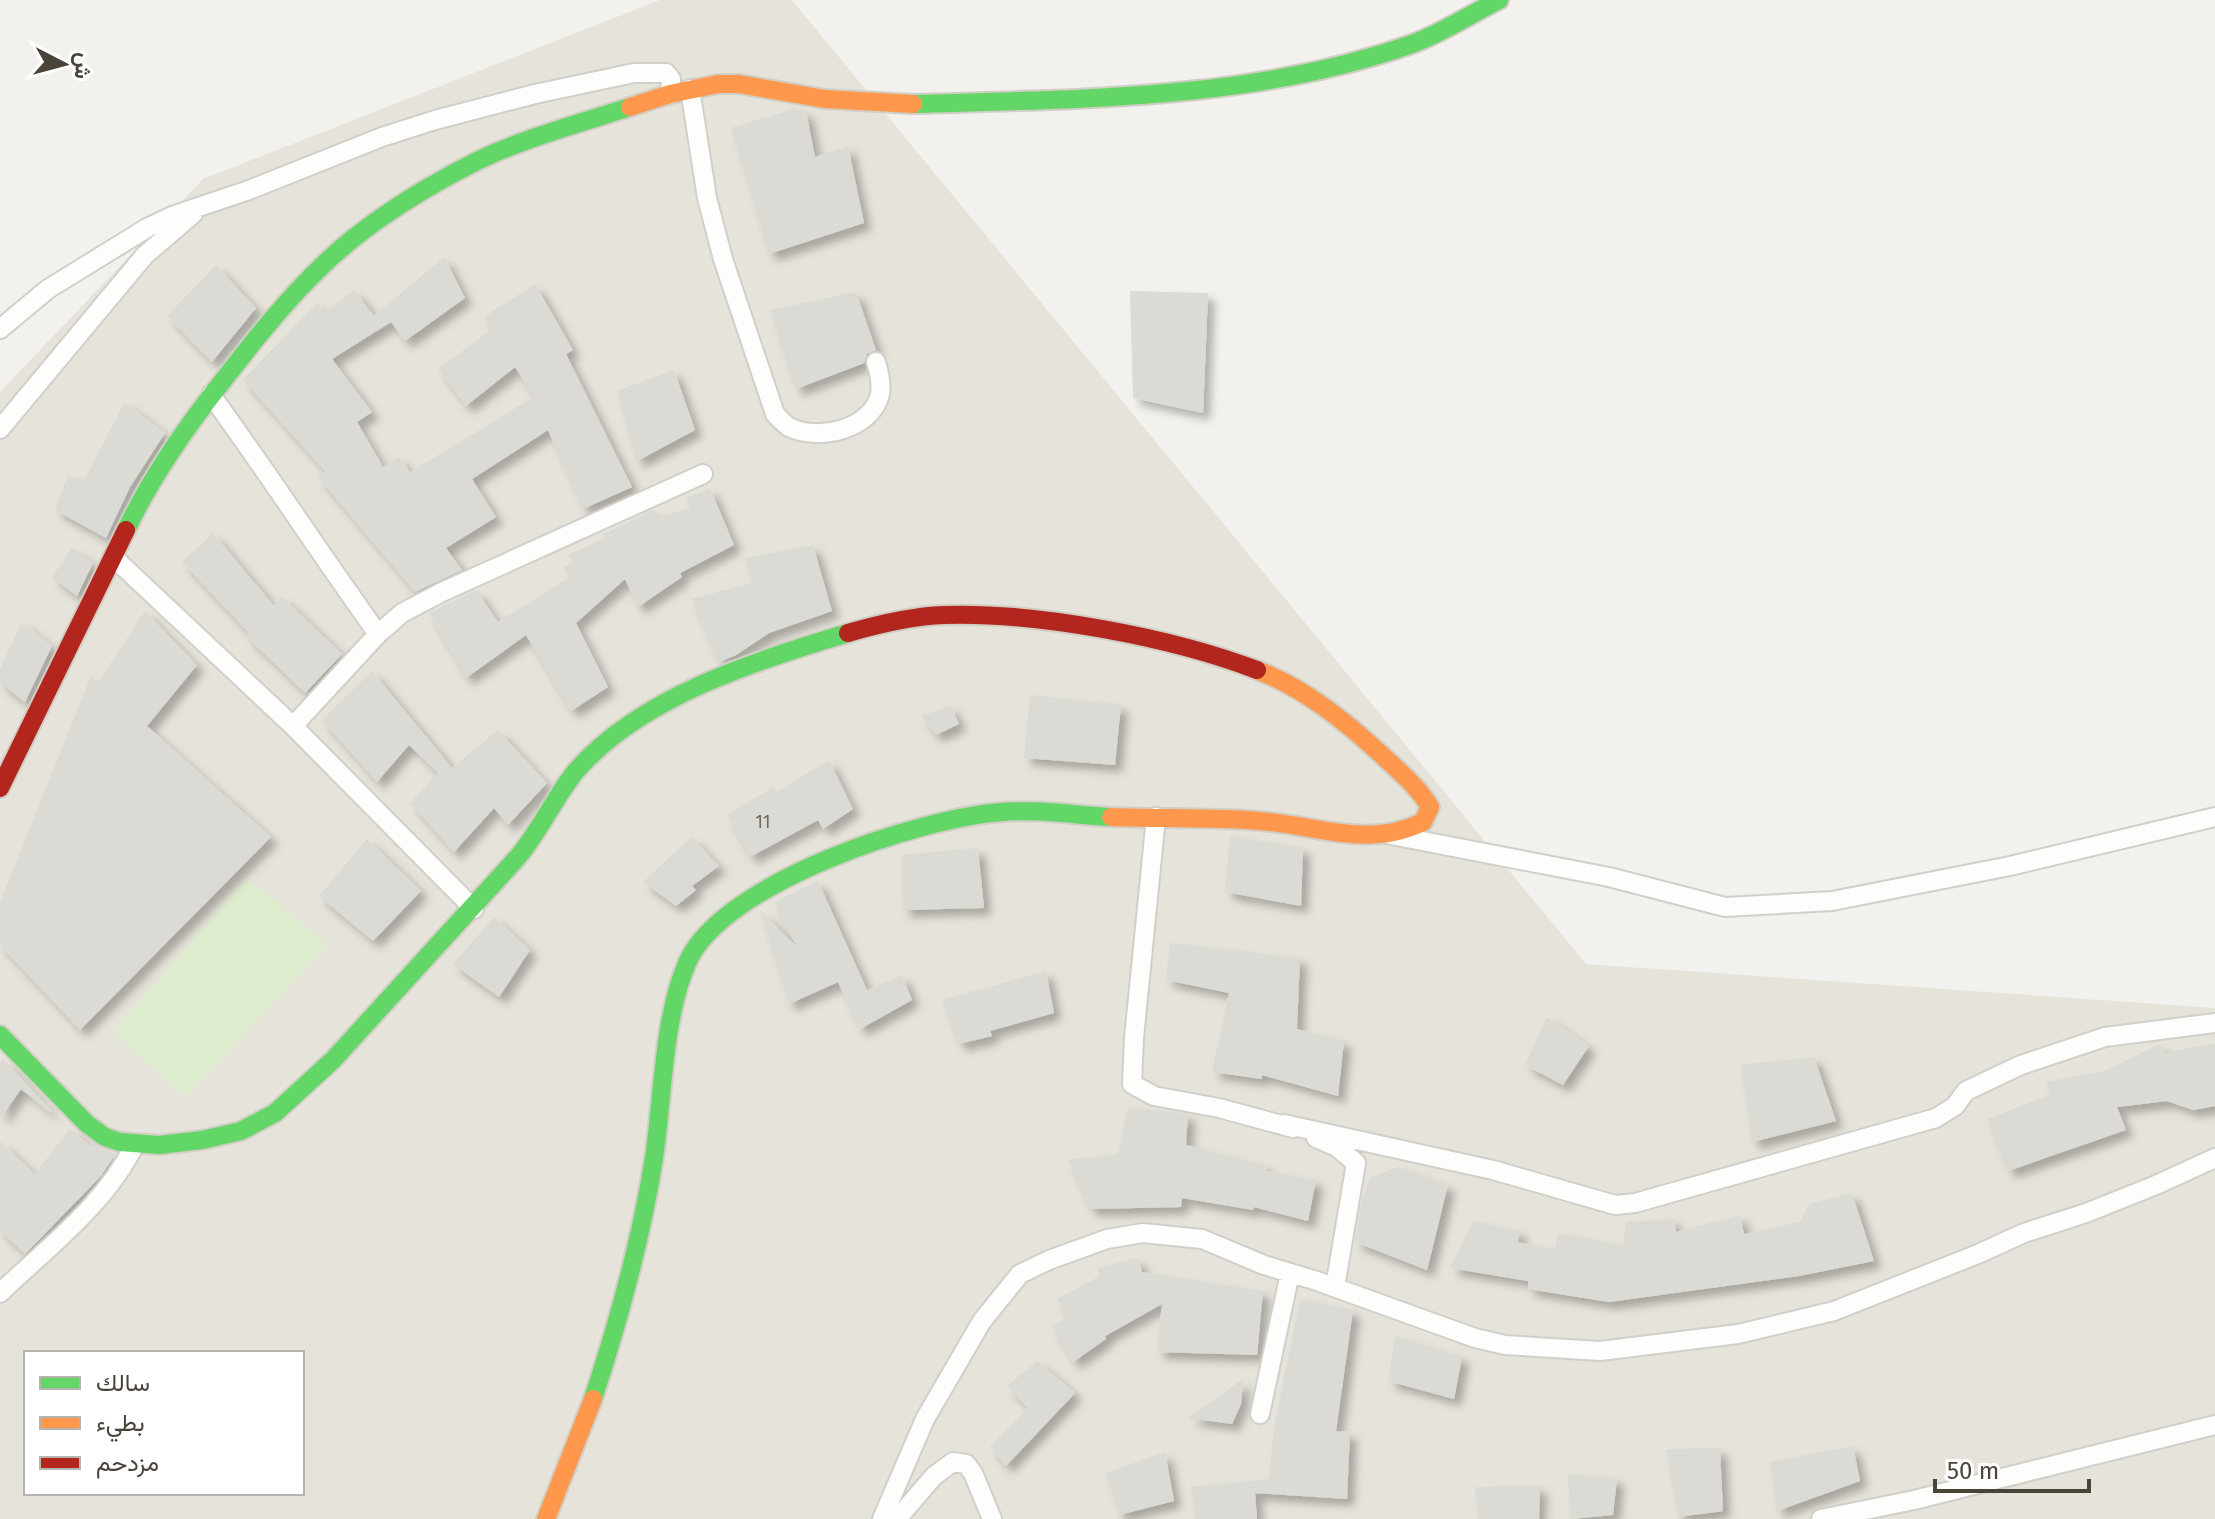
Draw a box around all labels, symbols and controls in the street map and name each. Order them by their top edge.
north arrow [24,24,104,104]
text: ش [69,51,98,81]
house number: 11 [755,811,771,833]
legend [24,1351,304,1495]
text: سالك [96,1369,150,1397]
text: بطيء [96,1409,145,1442]
scale bar [1935,1443,2089,1493]
text: مزدحم [96,1449,159,1479]
text: 50 m [1947,1457,1999,1485]

